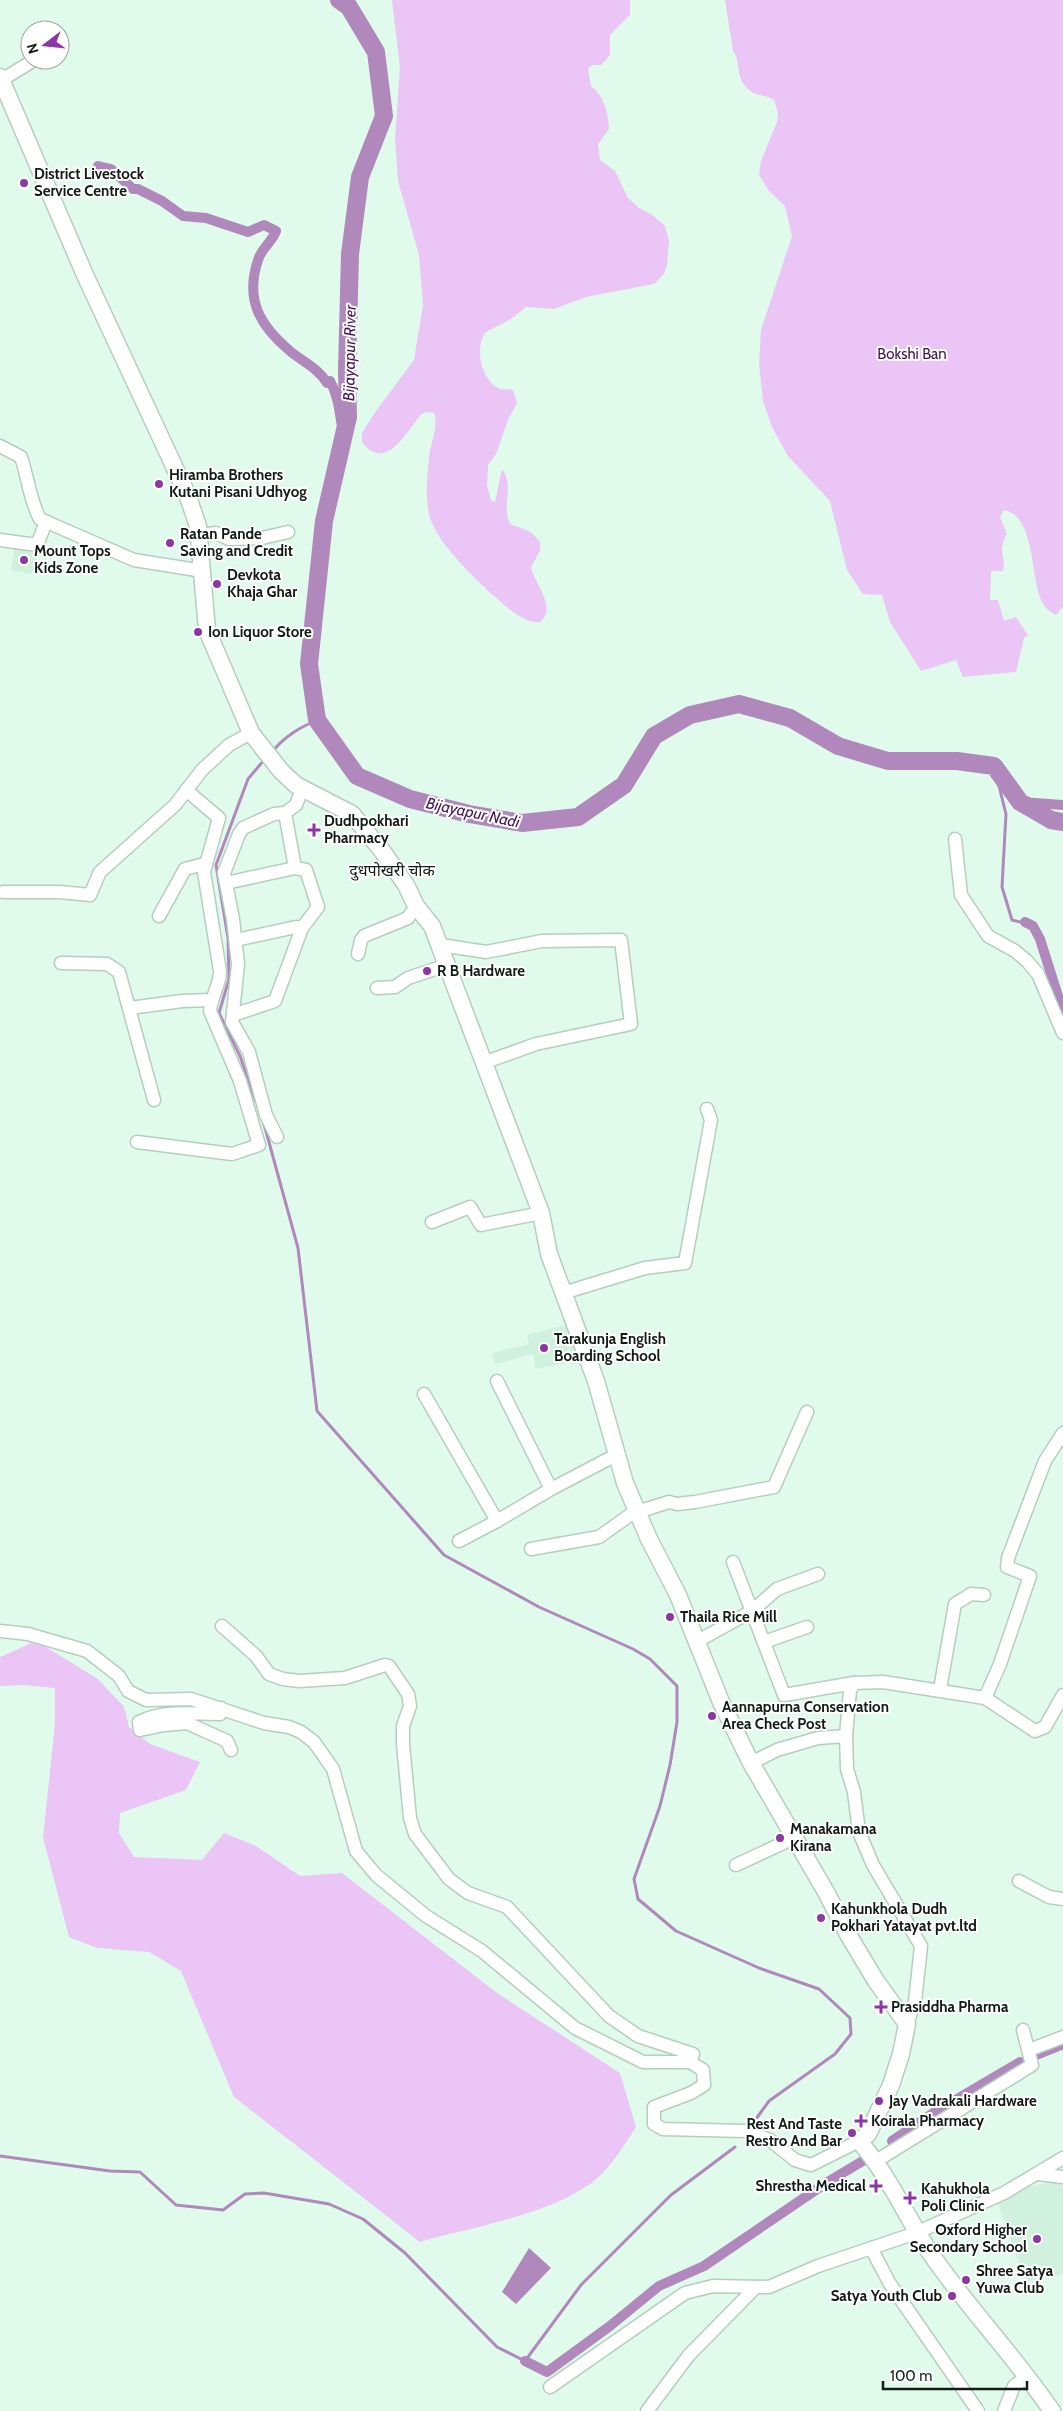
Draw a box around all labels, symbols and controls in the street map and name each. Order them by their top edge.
north arrow [20,20,70,70]
text: N [22,41,43,56]
place label: District Livestock Service Centre [34,165,145,200]
marker: District Livestock Service Centre [18,177,30,189]
water label: Bijayapur River [339,304,360,401]
park label: Bokshi Ban [877,345,947,363]
place label: Hiramba Brothers Kutani Pisani Udhyog [169,466,307,501]
marker: Hiramba Brothers Kutani Pisani Udhyog [153,478,165,490]
place label: Ratan Pande Saving and Credit [180,525,293,560]
marker: Ratan Pande Saving and Credit [164,537,176,549]
place label: Mount Tops Kids Zone [34,542,111,577]
marker: Mount Tops Kids Zone [18,554,30,566]
place label: Devkota Khaja Ghar [227,566,297,601]
marker: Devkota Khaja Ghar [211,578,223,590]
place label: Ion Liquor Store [208,623,312,641]
marker: Ion Liquor Store [192,626,204,638]
water label: Bijayapur Nadi [424,793,522,832]
place label: Dudhpokhari Pharmacy [324,812,409,847]
marker: Dudhpokhari Pharmacy [308,824,320,836]
district label: दुधपोखरी चोक [349,861,435,881]
place label: R B Hardware [437,962,525,980]
marker: R B Hardware [421,965,433,977]
place label: Tarakunja English Boarding School [554,1330,666,1365]
marker: Tarakunja English Boarding School [538,1342,550,1354]
place label: Thaila Rice Mill [680,1608,777,1626]
marker: Thaila Rice Mill [664,1611,676,1623]
place label: Aannapurna Conservation Area Check Post [722,1698,889,1733]
marker: Aannapurna Conservation Area Check Post [706,1710,718,1722]
place label: Manakamana Kirana [790,1820,877,1855]
marker: Manakamana Kirana [774,1832,786,1844]
place label: Kahunkhola Dudh Pokhari Yatayat pvt.ltd [831,1900,977,1935]
marker: Kahunkhola Dudh Pokhari Yatayat pvt.ltd [815,1912,827,1924]
place label: Prasiddha Pharma [891,1998,1009,2016]
marker: Prasiddha Pharma [875,2001,887,2013]
place label: Jay Vadrakali Hardware [888,2092,1037,2110]
marker: Jay Vadrakali Hardware [873,2095,885,2107]
place label: Koirala Pharmacy [871,2112,985,2130]
place label: Rest And Taste Restro And Bar [746,2115,842,2150]
marker: Koirala Pharmacy [855,2115,867,2127]
marker: Rest And Taste Restro And Bar [846,2127,858,2139]
place label: Shrestha Medical [756,2177,866,2195]
marker: Shrestha Medical [870,2180,882,2192]
place label: Kahukhola Poli Clinic [921,2180,990,2215]
marker: Kahukhola Poli Clinic [903,2191,917,2205]
place label: Oxford Higher Secondary School [910,2221,1027,2256]
marker: Oxford Higher Secondary School [1031,2233,1043,2245]
place label: Shree Satya Yuwa Club [975,2262,1054,2297]
marker: Shree Satya Yuwa Club [960,2274,972,2286]
place label: Satya Youth Club [831,2287,942,2305]
marker: Satya Youth Club [946,2290,958,2302]
scale bar [883,2358,1027,2390]
text: 100 m [890,2367,932,2385]

